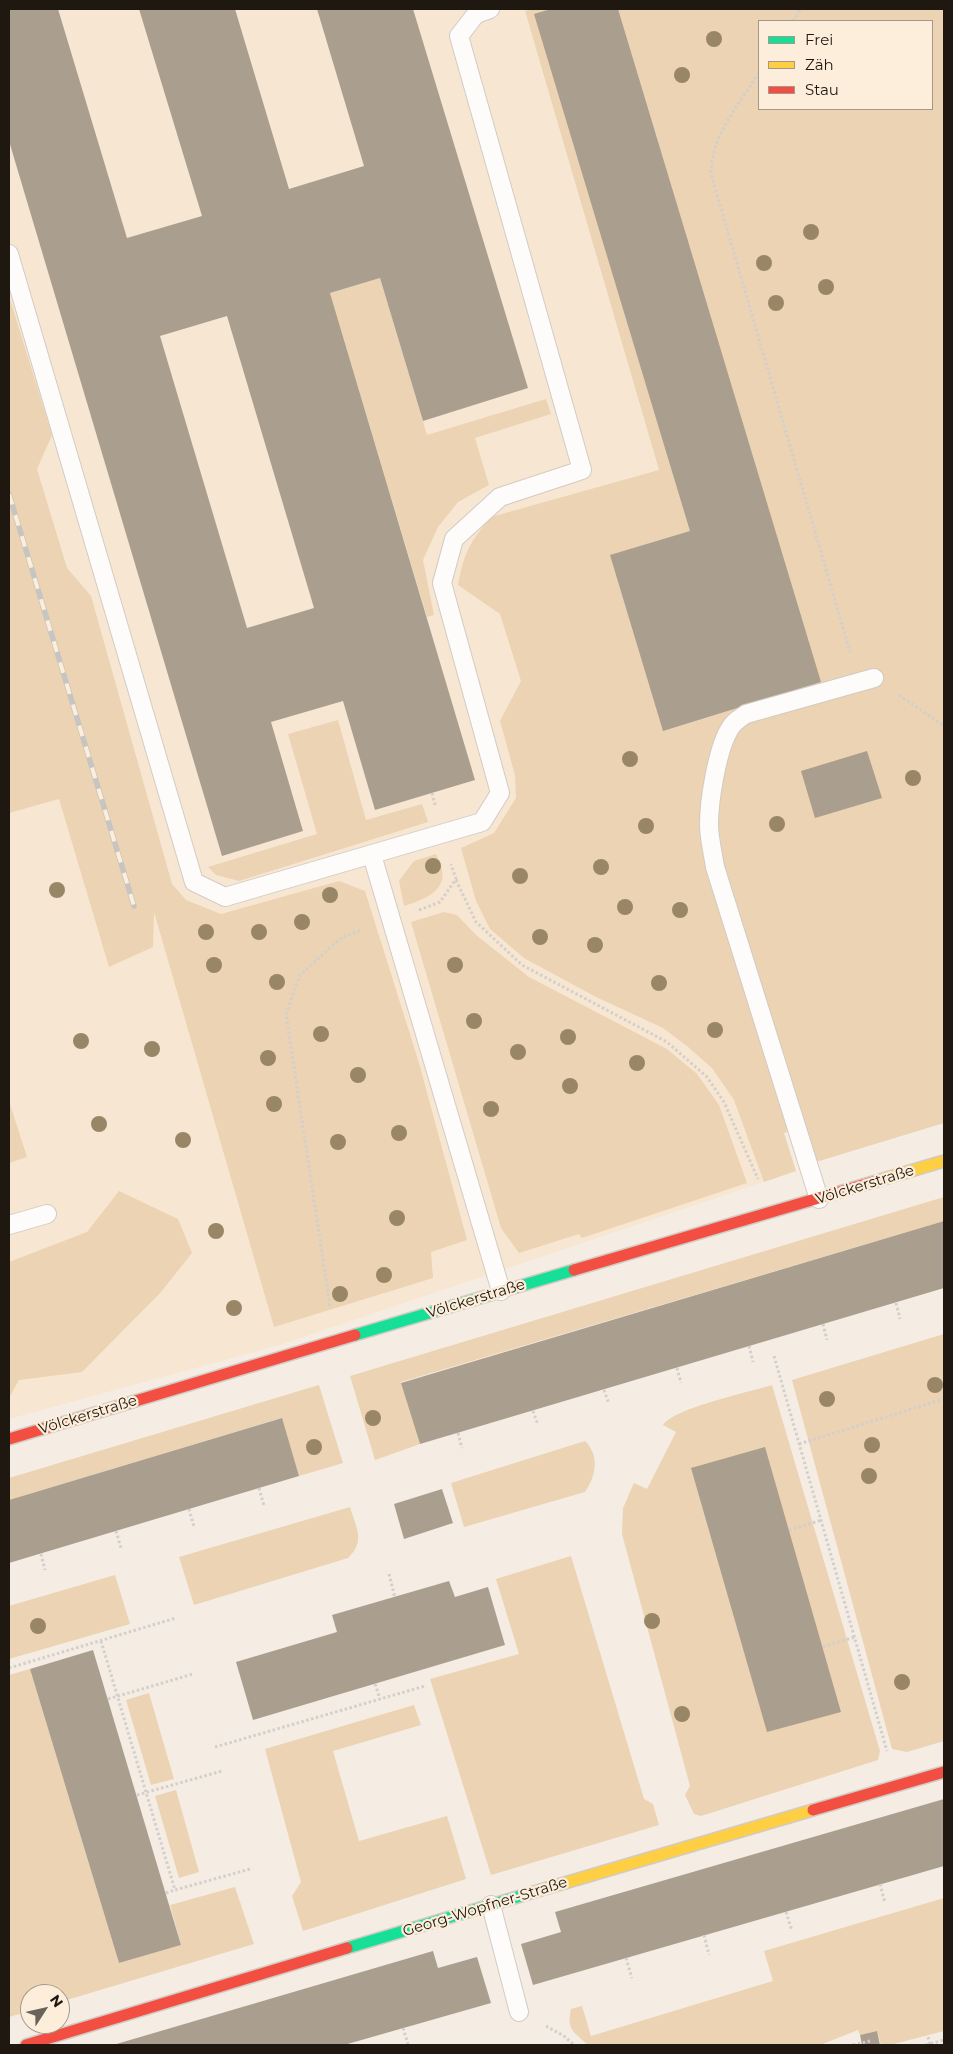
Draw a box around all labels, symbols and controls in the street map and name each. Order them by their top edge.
legend [758,20,933,110]
text: Frei [805,30,833,49]
text: Zäh [805,55,834,74]
text: Stau [805,80,839,99]
street label: Völckerstraße [814,1162,916,1208]
street label: Völckerstraße [425,1276,527,1322]
street label: Völckerstraße [37,1392,139,1438]
street label: Georg-Wopfner-Straße [401,1873,569,1941]
north arrow [20,1984,70,2034]
text: N [46,1991,67,2011]

